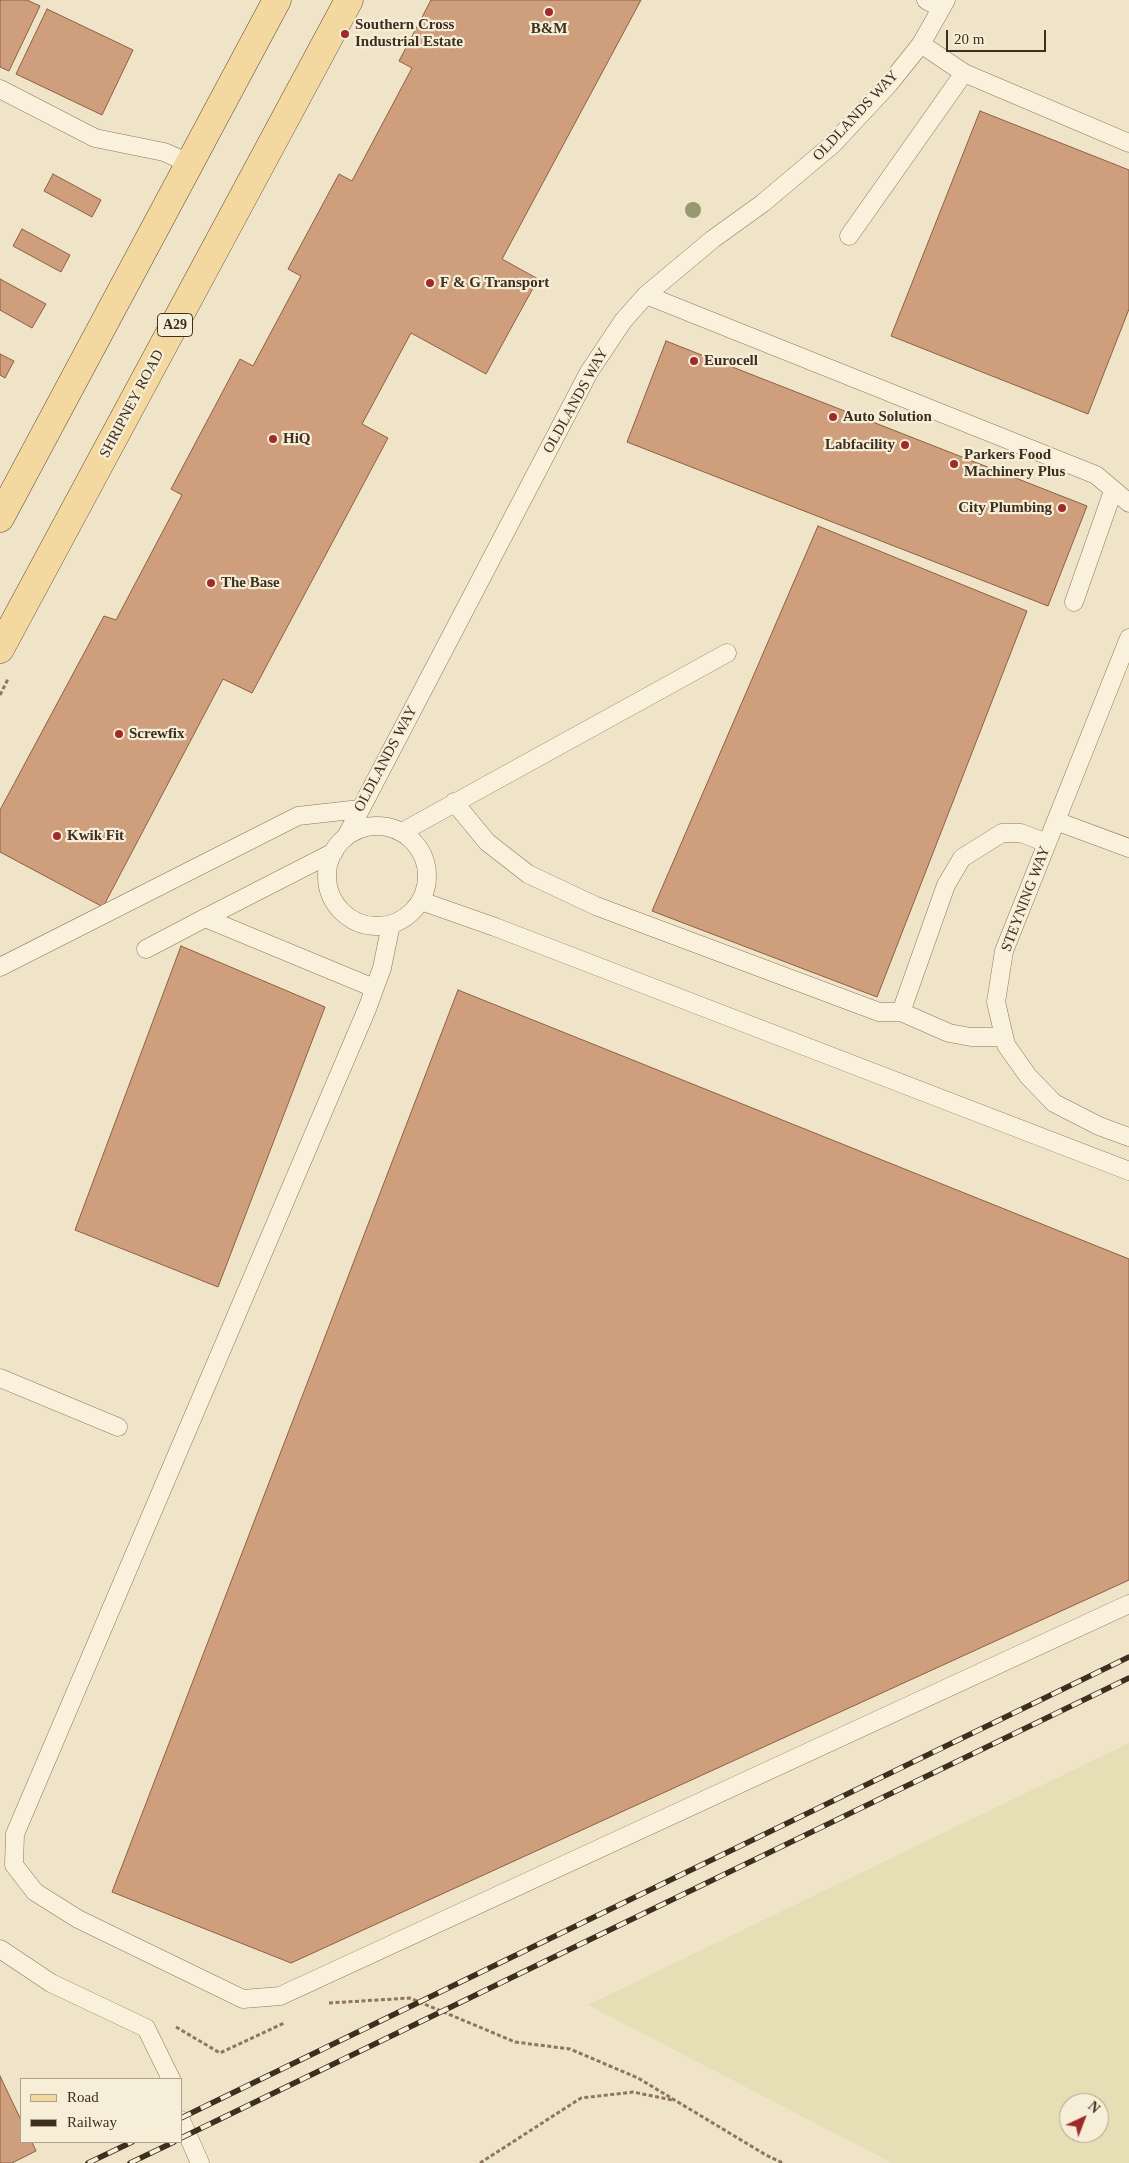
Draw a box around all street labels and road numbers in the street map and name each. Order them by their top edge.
street label: OLDLANDS WAY [809,67,903,165]
road number: A29 [158,314,192,336]
street label: OLDLANDS WAY [540,345,612,457]
street label: SHRIPNEY ROAD [96,347,168,461]
street label: OLDLANDS WAY [351,703,421,815]
street label: STEYNING WAY [998,844,1054,954]

